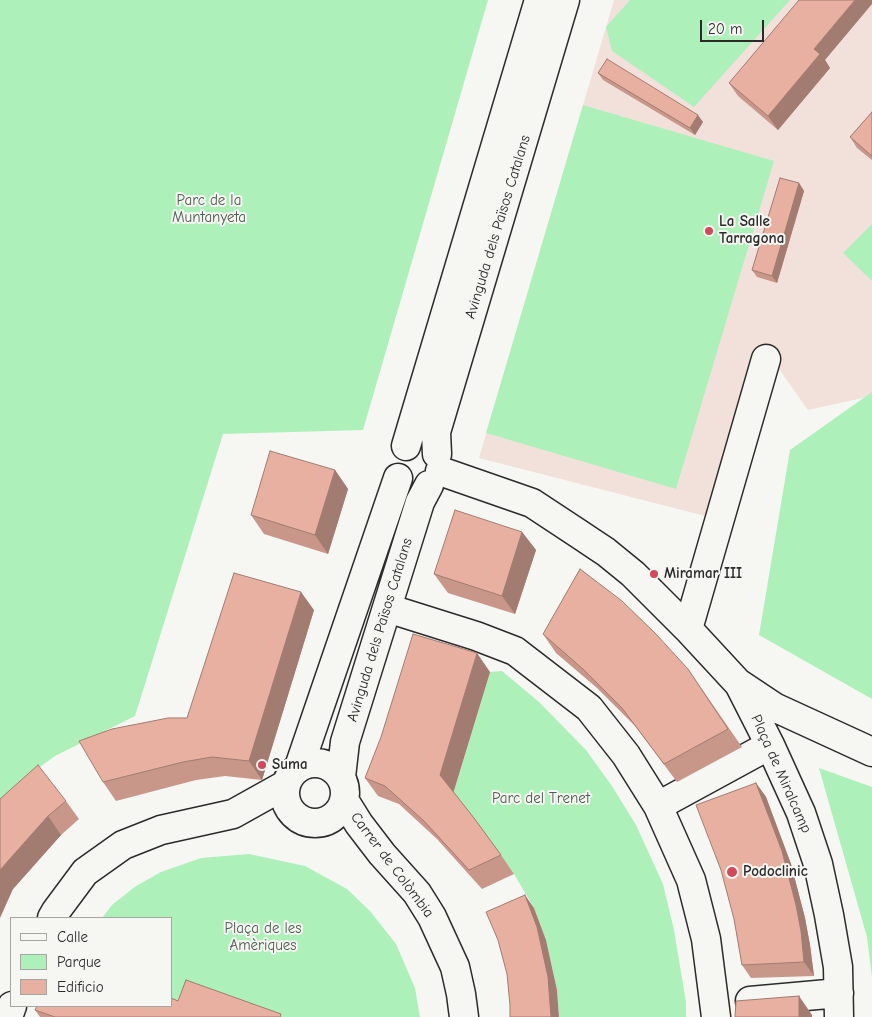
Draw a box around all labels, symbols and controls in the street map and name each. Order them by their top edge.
scale bar [702,10,766,42]
text: 20 m [708,20,742,38]
street label: Avinguda dels Països Catalans [461,133,535,321]
park label: Parc de la Muntanyeta [172,192,246,227]
place label: La Salle Tarragona [719,213,784,248]
marker: La Salle Tarragona [703,225,715,237]
street label: Avinguda dels Països Catalans [343,536,417,724]
place label: Miramar III [664,565,742,583]
marker: Miramar III [648,568,660,580]
street label: Plaça de Miralcamp [747,712,815,836]
place label: Suma [272,756,308,774]
marker: Suma [256,759,268,771]
park label: Parc del Trenet [492,790,590,808]
street label: Carrer de Colòmbia [346,809,438,921]
place label: Podoclinic [743,863,808,881]
marker: Podoclinic [725,865,739,879]
legend [10,917,172,1007]
park label: Plaça de les Amèriques [225,920,301,955]
text: Calle [57,928,88,946]
text: Parque [57,953,101,971]
text: Edificio [57,978,104,996]

